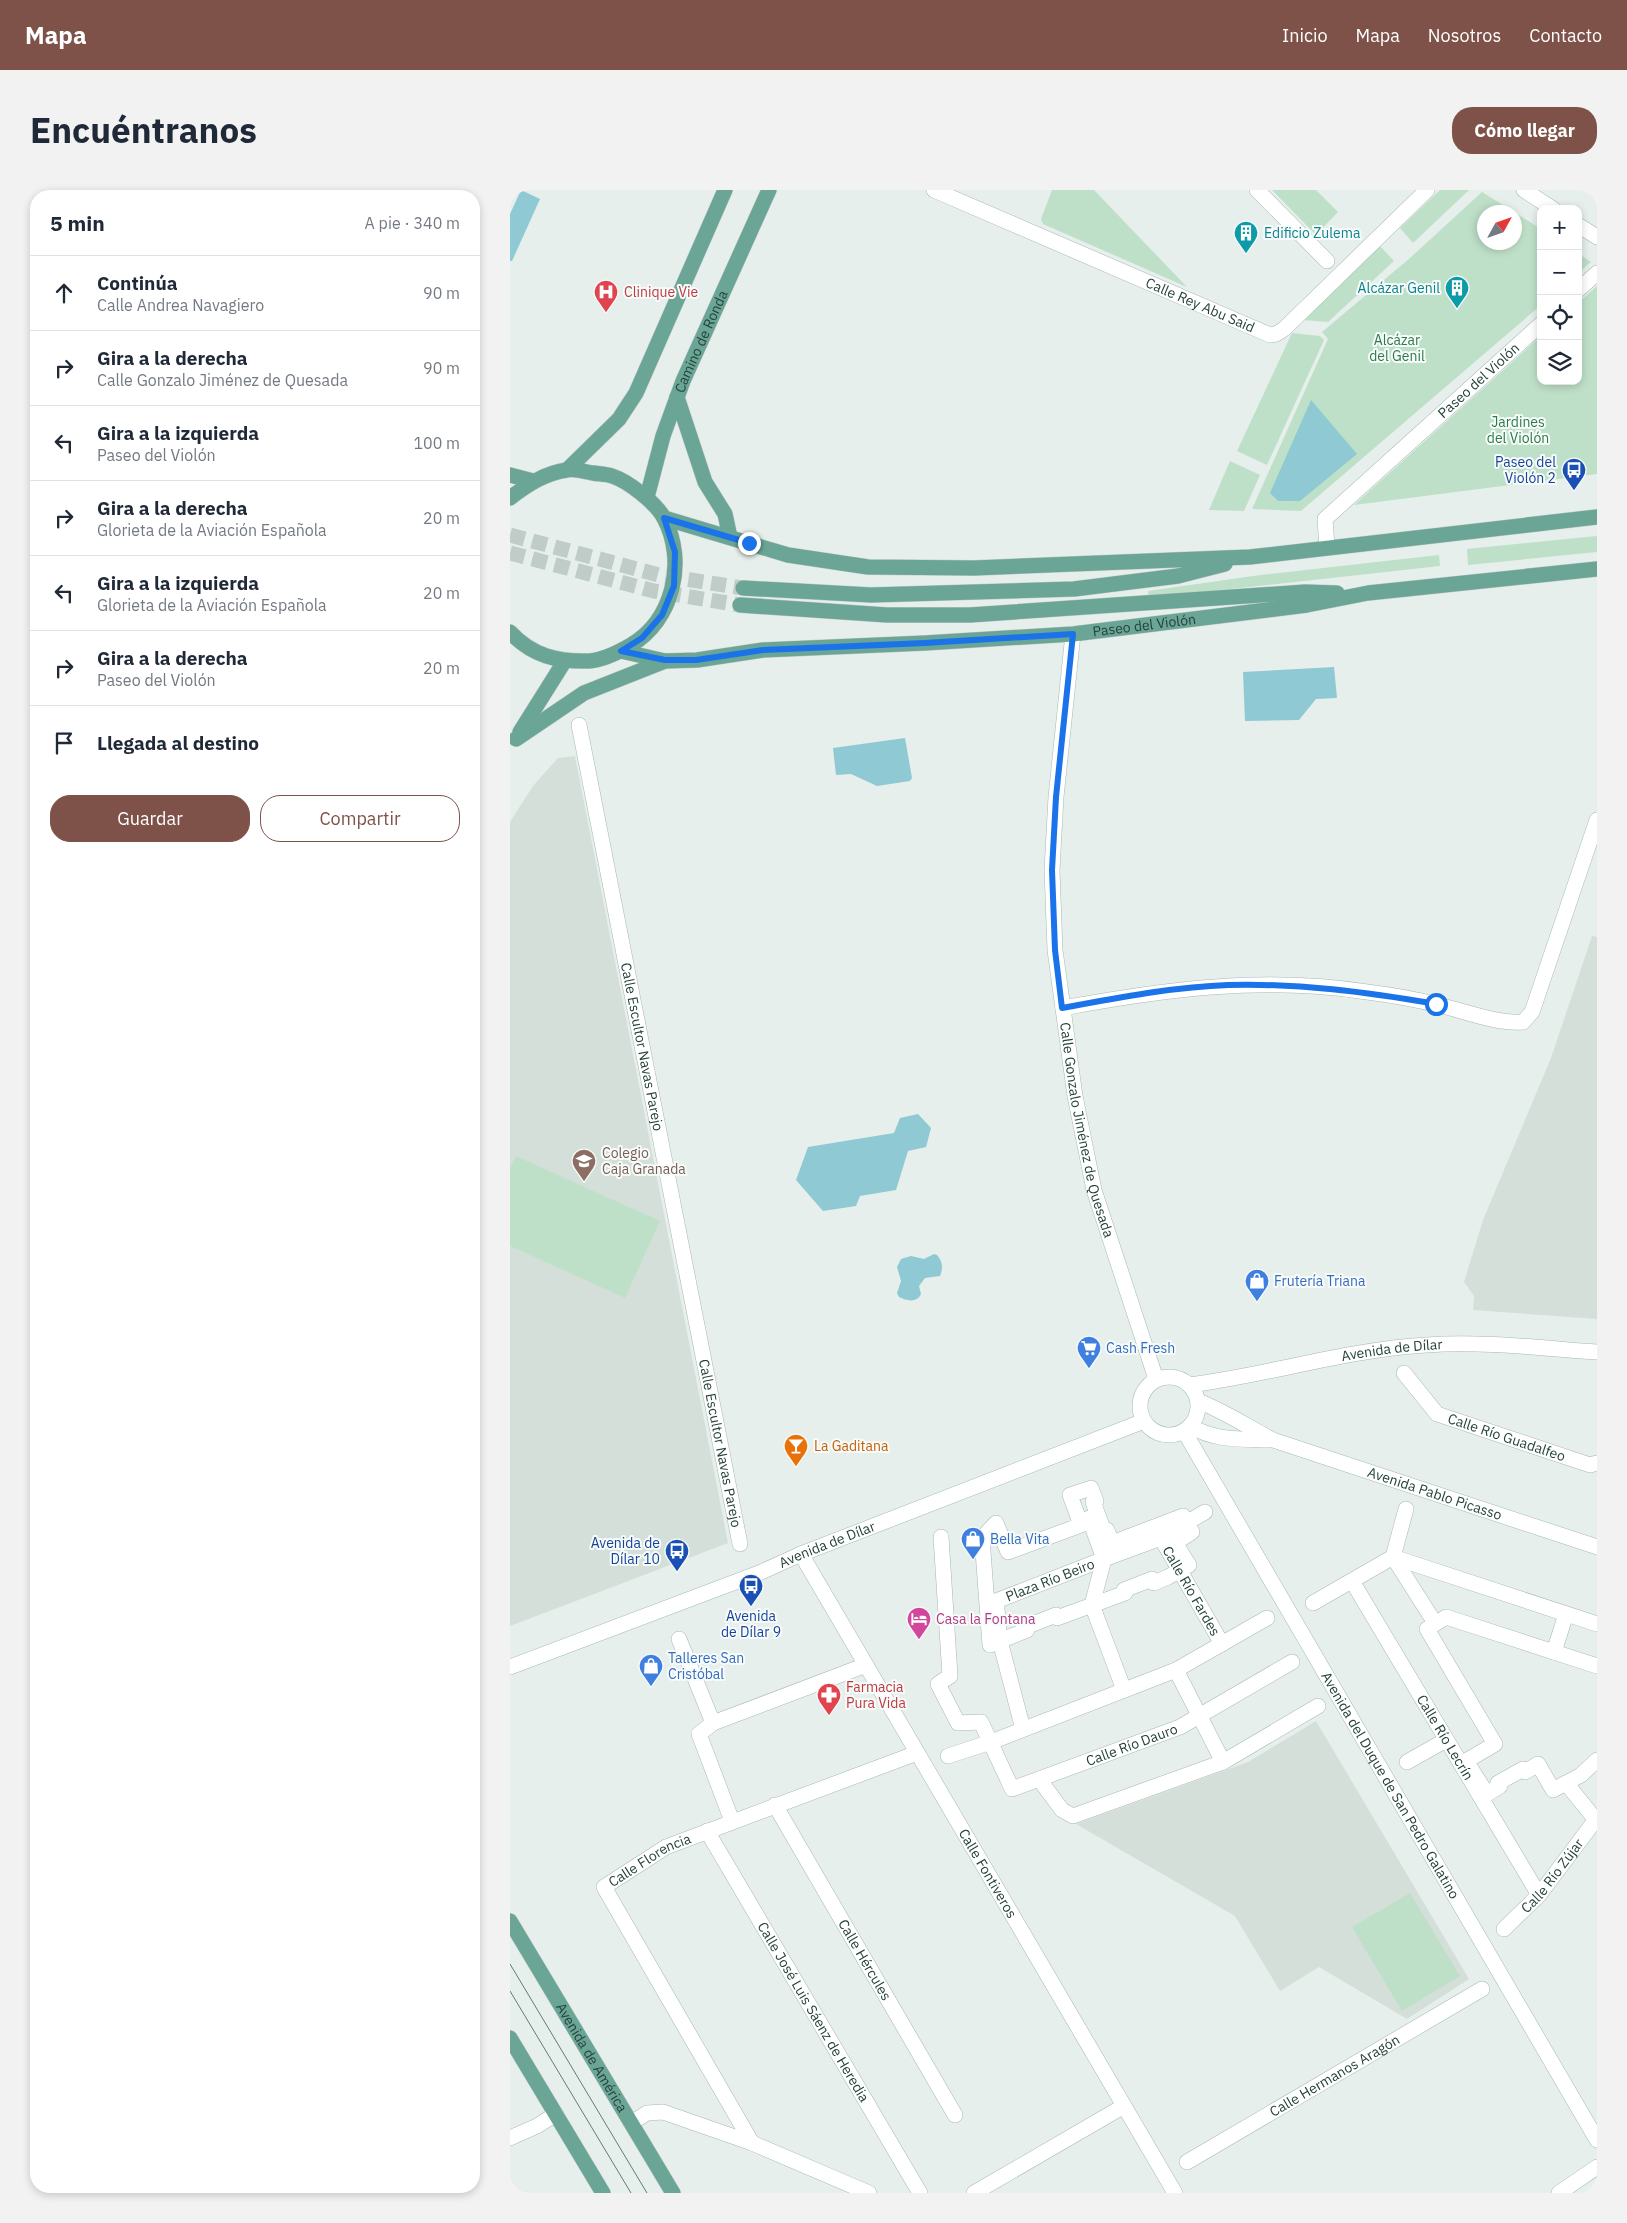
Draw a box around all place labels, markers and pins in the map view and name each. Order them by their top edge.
building icon: Edificio Zulema [1233,220,1259,254]
place label: Edificio Zulema [1264,224,1361,242]
building icon: Alcázar Genil [1444,275,1470,309]
hospital icon: Clinique Vie [593,279,619,313]
place label: Alcázar Genil [1358,279,1440,297]
place label: Clinique Vie [624,283,699,301]
place label: Paseo del Violón 2 [1495,453,1556,487]
bus stop icon: Paseo del Violón 2 [1561,457,1587,491]
place label: Colegio Caja Granada [602,1144,686,1178]
school or university icon: Colegio Caja Granada [571,1148,597,1182]
shop icon: Frutería Triana [1244,1268,1270,1302]
place label: Frutería Triana [1274,1272,1366,1290]
supermarket icon: Cash Fresh [1076,1335,1102,1369]
place label: Cash Fresh [1106,1339,1175,1357]
bar icon: La Gaditana [783,1433,809,1467]
place label: La Gaditana [814,1437,889,1455]
shop icon: Bella Vita [960,1526,986,1560]
place label: Bella Vita [990,1530,1050,1548]
place label: Avenida de Dílar 10 [591,1534,660,1568]
bus stop icon: Avenida de Dílar 10 [664,1538,690,1572]
bus stop icon: Avenida de Dílar 9 [738,1573,764,1607]
hotel icon: Casa la Fontana [906,1606,932,1640]
place label: Avenida de Dílar 9 [721,1607,781,1641]
place label: Casa la Fontana [936,1610,1036,1628]
place label: Talleres San Cristóbal [668,1649,744,1683]
shop icon: Talleres San Cristóbal [638,1653,664,1687]
place label: Farmacia Pura Vida [846,1678,906,1712]
pharmacy icon: Farmacia Pura Vida [816,1682,842,1716]

